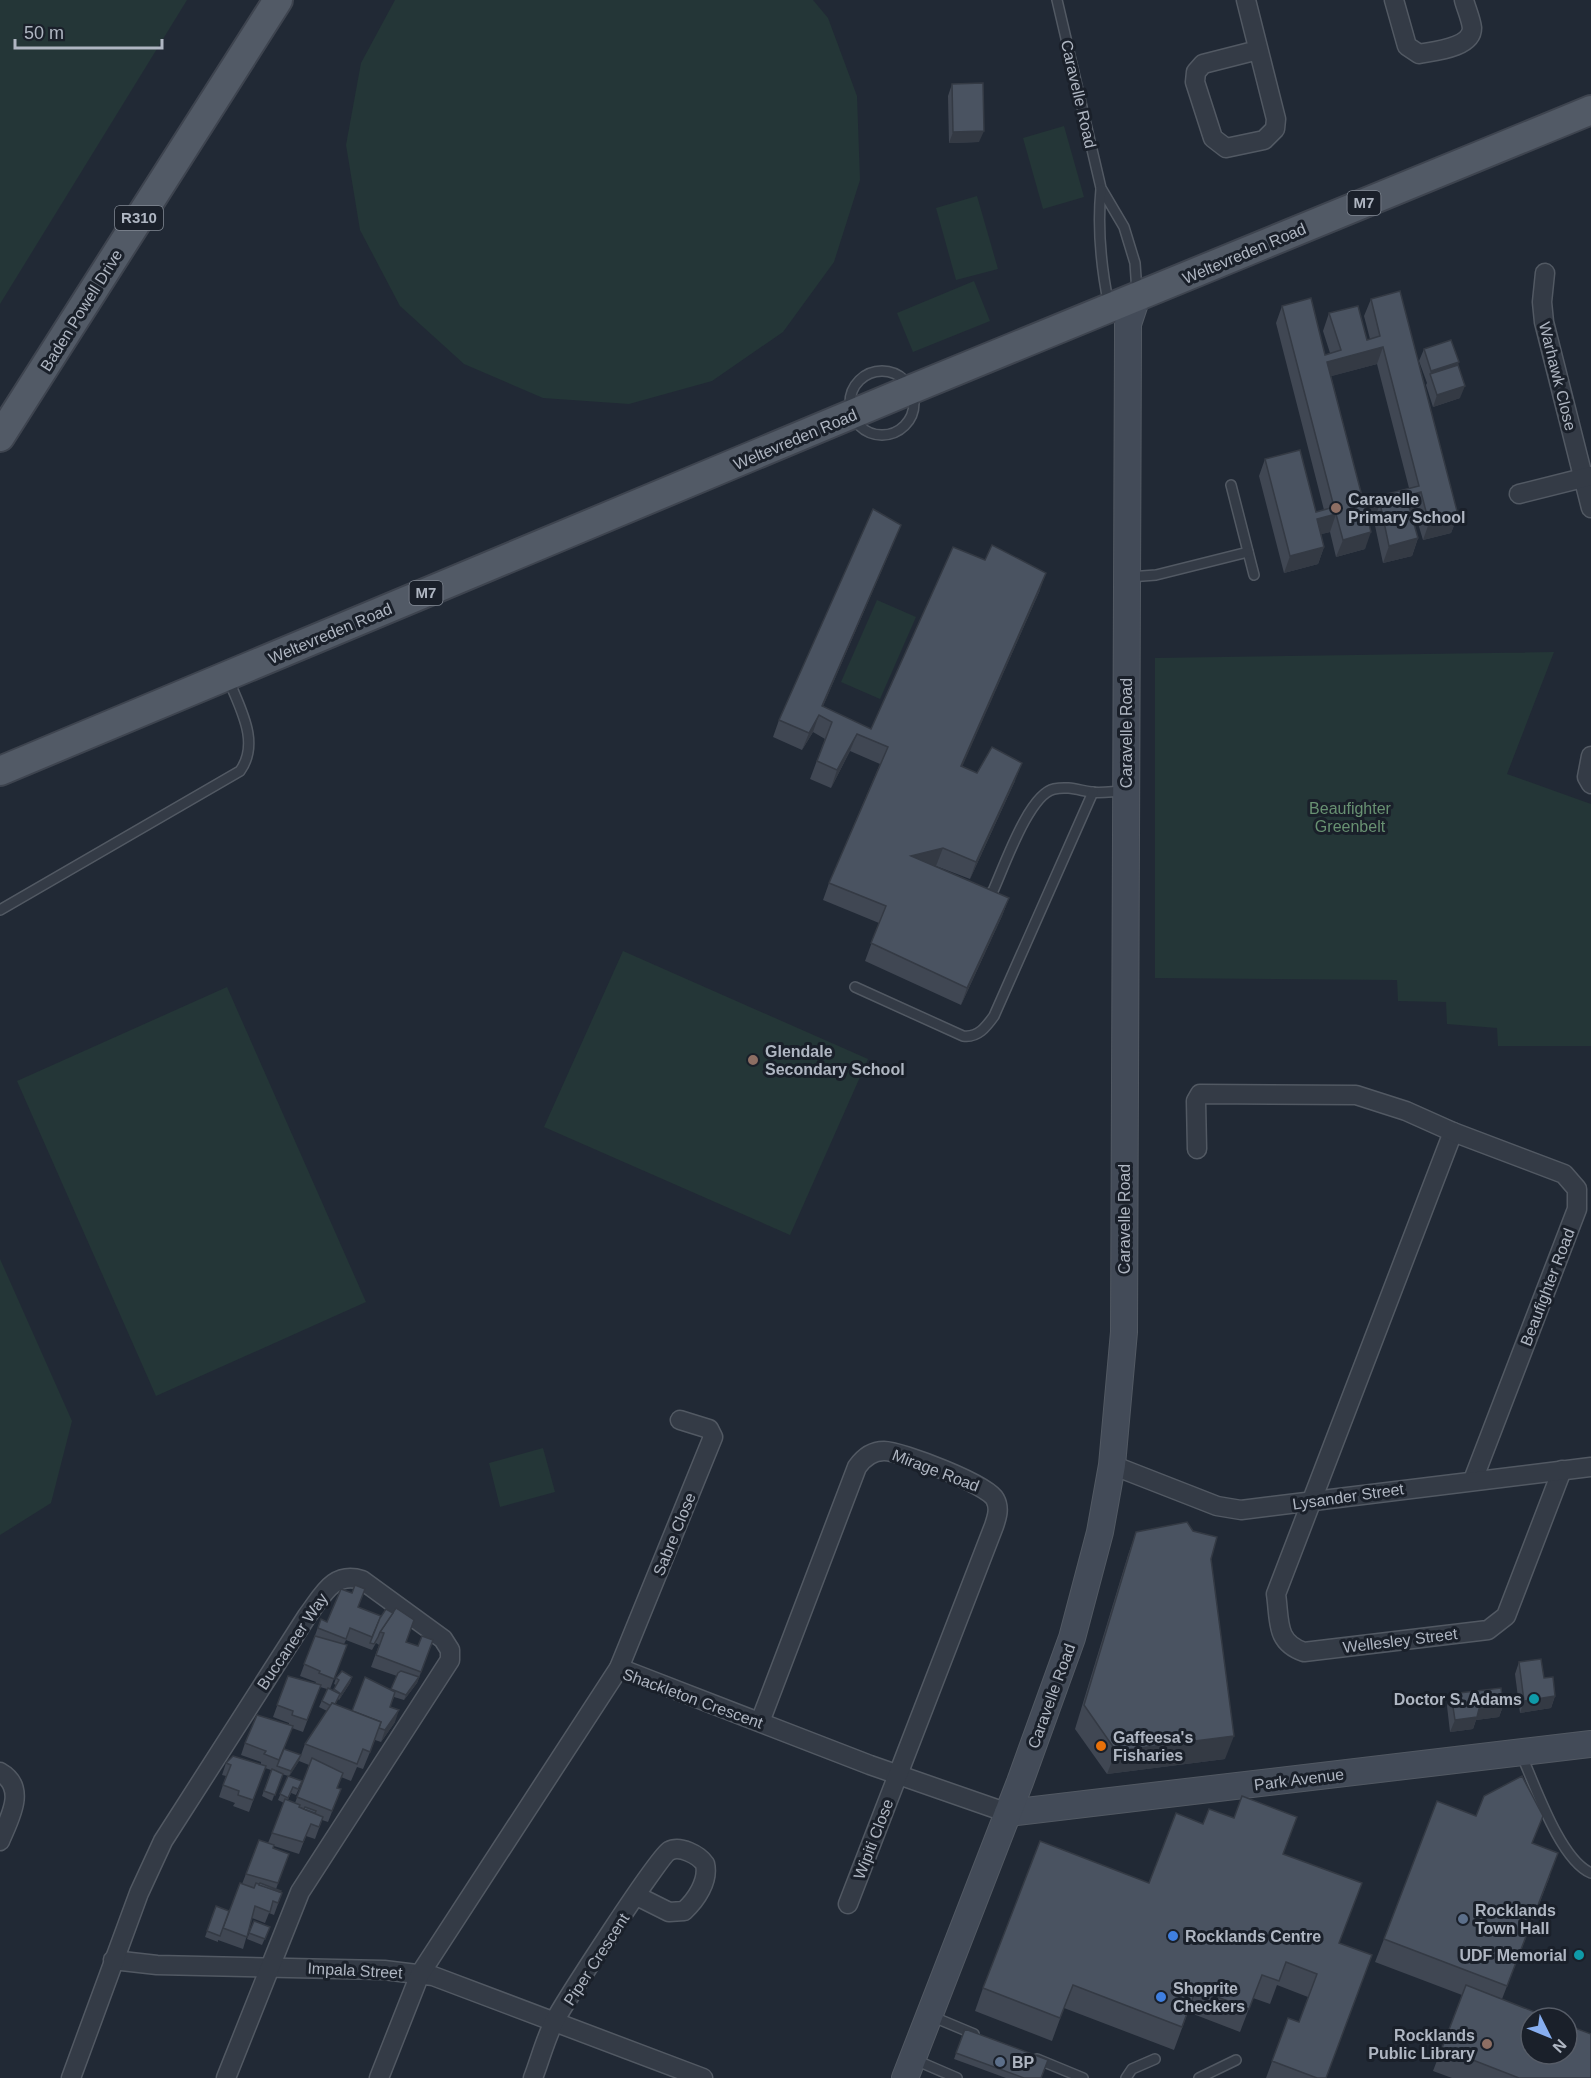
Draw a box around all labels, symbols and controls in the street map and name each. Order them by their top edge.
scale bar [15,12,162,50]
text: 50 m [24,23,64,43]
street label: Caravelle Road [1058,38,1099,150]
road number: M7 [1348,191,1380,215]
road number: R310 [115,206,163,230]
street label: Weltevreden Road [1180,220,1308,287]
street label: Baden Powell Drive [37,246,126,374]
street label: Warhawk Close [1536,320,1579,432]
street label: Weltevreden Road [731,406,859,473]
place label: Caravelle Primary School [1348,491,1465,526]
marker: Caravelle Primary School [1329,501,1343,515]
road number: M7 [410,581,442,605]
street label: Weltevreden Road [266,600,394,667]
street label: Caravelle Road [1118,678,1135,788]
park label: Beaufighter Greenbelt [1309,800,1392,835]
place label: Glendale Secondary School [765,1043,905,1078]
marker: Glendale Secondary School [746,1053,760,1067]
street label: Caravelle Road [1116,1164,1133,1274]
street label: Beaufighter Road [1517,1226,1578,1348]
street label: Mirage Road [890,1446,982,1495]
street label: Lysander Street [1291,1480,1405,1513]
street label: Sabre Close [650,1490,699,1578]
street label: Buccaneer Way [254,1590,331,1693]
street label: Wellesley Street [1342,1625,1459,1656]
street label: Caravelle Road [1025,1641,1078,1751]
street label: Shackleton Crescent [621,1665,766,1732]
place label: Doctor S. Adams [1394,1691,1522,1708]
marker: Doctor S. Adams [1527,1692,1541,1706]
place label: Gaffeesa's Fisharies [1113,1729,1193,1764]
marker: Gaffeesa's Fisharies [1094,1739,1108,1753]
street label: Park Avenue [1253,1766,1345,1793]
street label: Wipiti Close [850,1797,897,1882]
place label: Rocklands Town Hall [1475,1902,1556,1937]
street label: Piper Crescent [560,1910,633,2008]
marker: Rocklands Town Hall [1456,1912,1470,1926]
place label: Rocklands Centre [1185,1928,1321,1945]
marker: Rocklands Centre [1166,1929,1180,1943]
place label: UDF Memorial [1459,1947,1567,1964]
marker: UDF Memorial [1572,1948,1586,1962]
street label: Impala Street [307,1960,403,1982]
place label: Shoprite Checkers [1173,1980,1245,2015]
marker: Shoprite Checkers [1154,1990,1168,2004]
north arrow [1519,2006,1579,2066]
place label: Rocklands Public Library [1368,2027,1475,2062]
text: N [1549,2036,1570,2056]
marker: Rocklands Public Library [1480,2037,1494,2051]
place label: BP [1012,2054,1035,2071]
marker: BP [993,2055,1007,2069]

